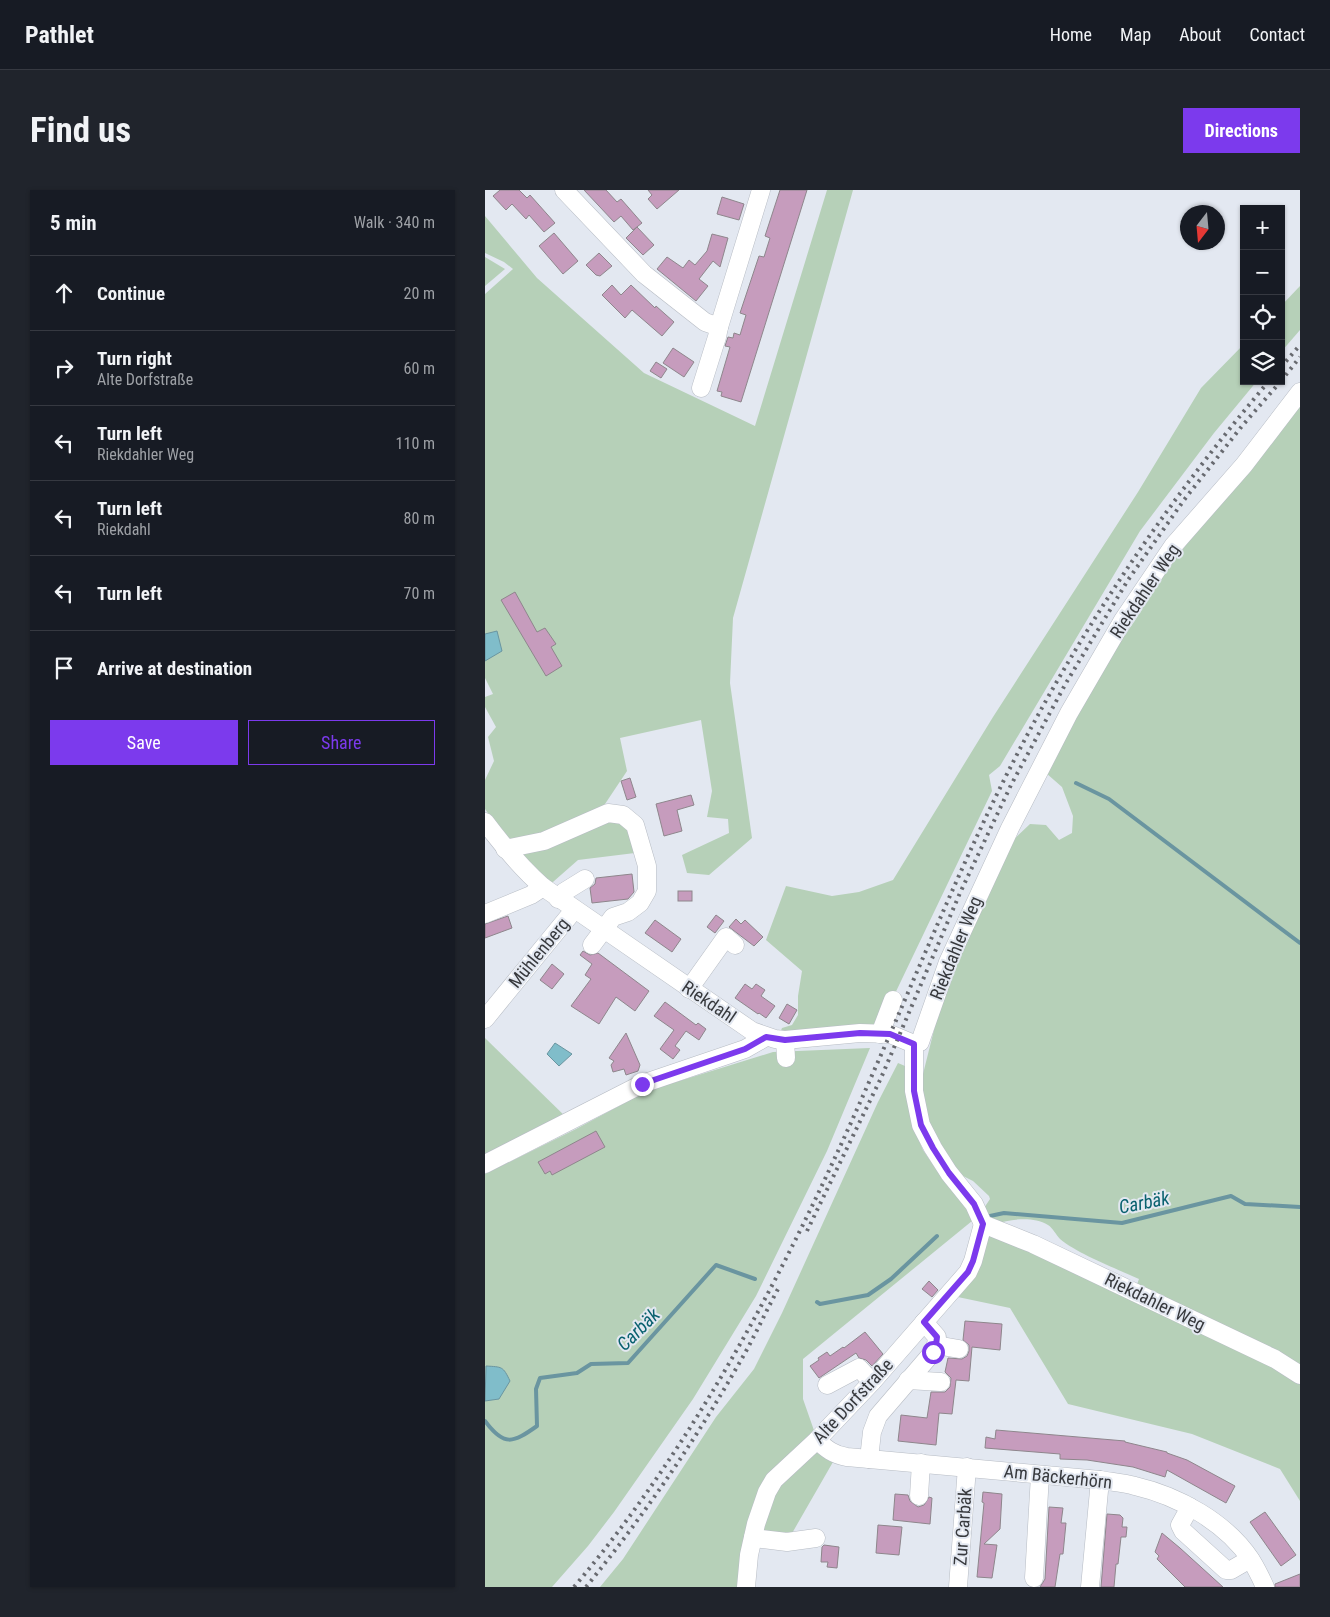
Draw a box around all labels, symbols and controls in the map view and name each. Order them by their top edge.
text: Pathlet [25,21,94,49]
text: Home [1050,24,1092,45]
text: Map [1120,24,1151,45]
text: About [1179,24,1221,45]
text: Contact [1249,24,1305,45]
button: Directions [1183,108,1300,153]
text: Find us [30,110,131,151]
north arrow [1180,205,1225,250]
map controls [1240,205,1285,385]
button: + [1240,205,1285,250]
text: 5 min [50,211,97,235]
text: Walk · 340 m [354,213,435,232]
button: − [1240,250,1285,295]
icon: ahead [50,279,78,307]
text: Continue [97,282,165,305]
text: 20 m [403,284,435,303]
button: locate [1240,295,1285,340]
button: layers [1240,340,1285,385]
text: Turn right [97,347,172,370]
icon: right [50,354,78,382]
text: 60 m [403,359,435,378]
text: Alte Dorfstraße [97,370,193,389]
text: Turn left [97,422,162,445]
icon: left [50,429,78,457]
text: 110 m [396,434,435,453]
text: Riekdahler Weg [97,445,194,464]
text: Turn left [97,497,162,520]
icon: left [50,504,78,532]
text: 80 m [403,509,435,528]
text: Riekdahl [97,520,151,539]
street label: Riekdahler Weg [1105,540,1184,642]
icon: left [50,579,78,607]
text: Turn left [97,582,162,605]
text: 70 m [403,584,435,603]
icon: arrive [50,654,78,682]
text: Arrive at destination [97,657,252,680]
button: Save [50,720,238,765]
button: Share [248,720,435,765]
street label: Riekdahler Weg [925,893,986,1002]
street label: Mühlenberg [504,914,573,992]
street label: Riekdahl [678,976,740,1027]
route end [631,1073,654,1096]
water label: Carbäk [1117,1186,1172,1219]
street label: Riekdahler Weg [1102,1268,1209,1335]
water label: Carbäk [612,1303,665,1356]
route start [922,1341,945,1364]
street label: Alte Dorfstraße [808,1354,897,1447]
street label: Am Bäckerhörn [1003,1460,1113,1493]
street label: Zur Carbäk [949,1488,976,1566]

